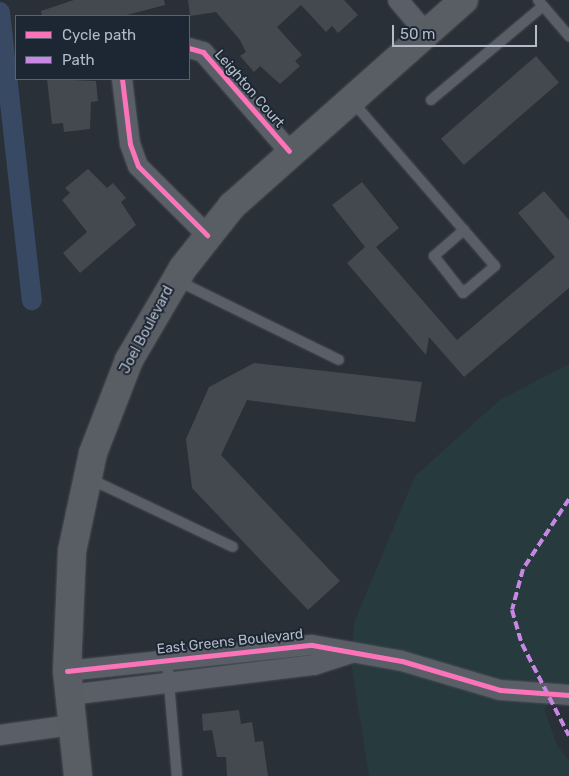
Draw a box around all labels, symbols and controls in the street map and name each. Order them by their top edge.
legend [15,15,190,80]
scale bar [394,15,539,47]
text: 50 m [400,25,435,43]
text: Cycle path [62,26,136,44]
street label: Leighton Court [211,47,287,131]
text: Path [62,51,95,69]
street label: Joel Boulevard [117,283,177,377]
street label: East Greens Boulevard [156,626,304,658]

